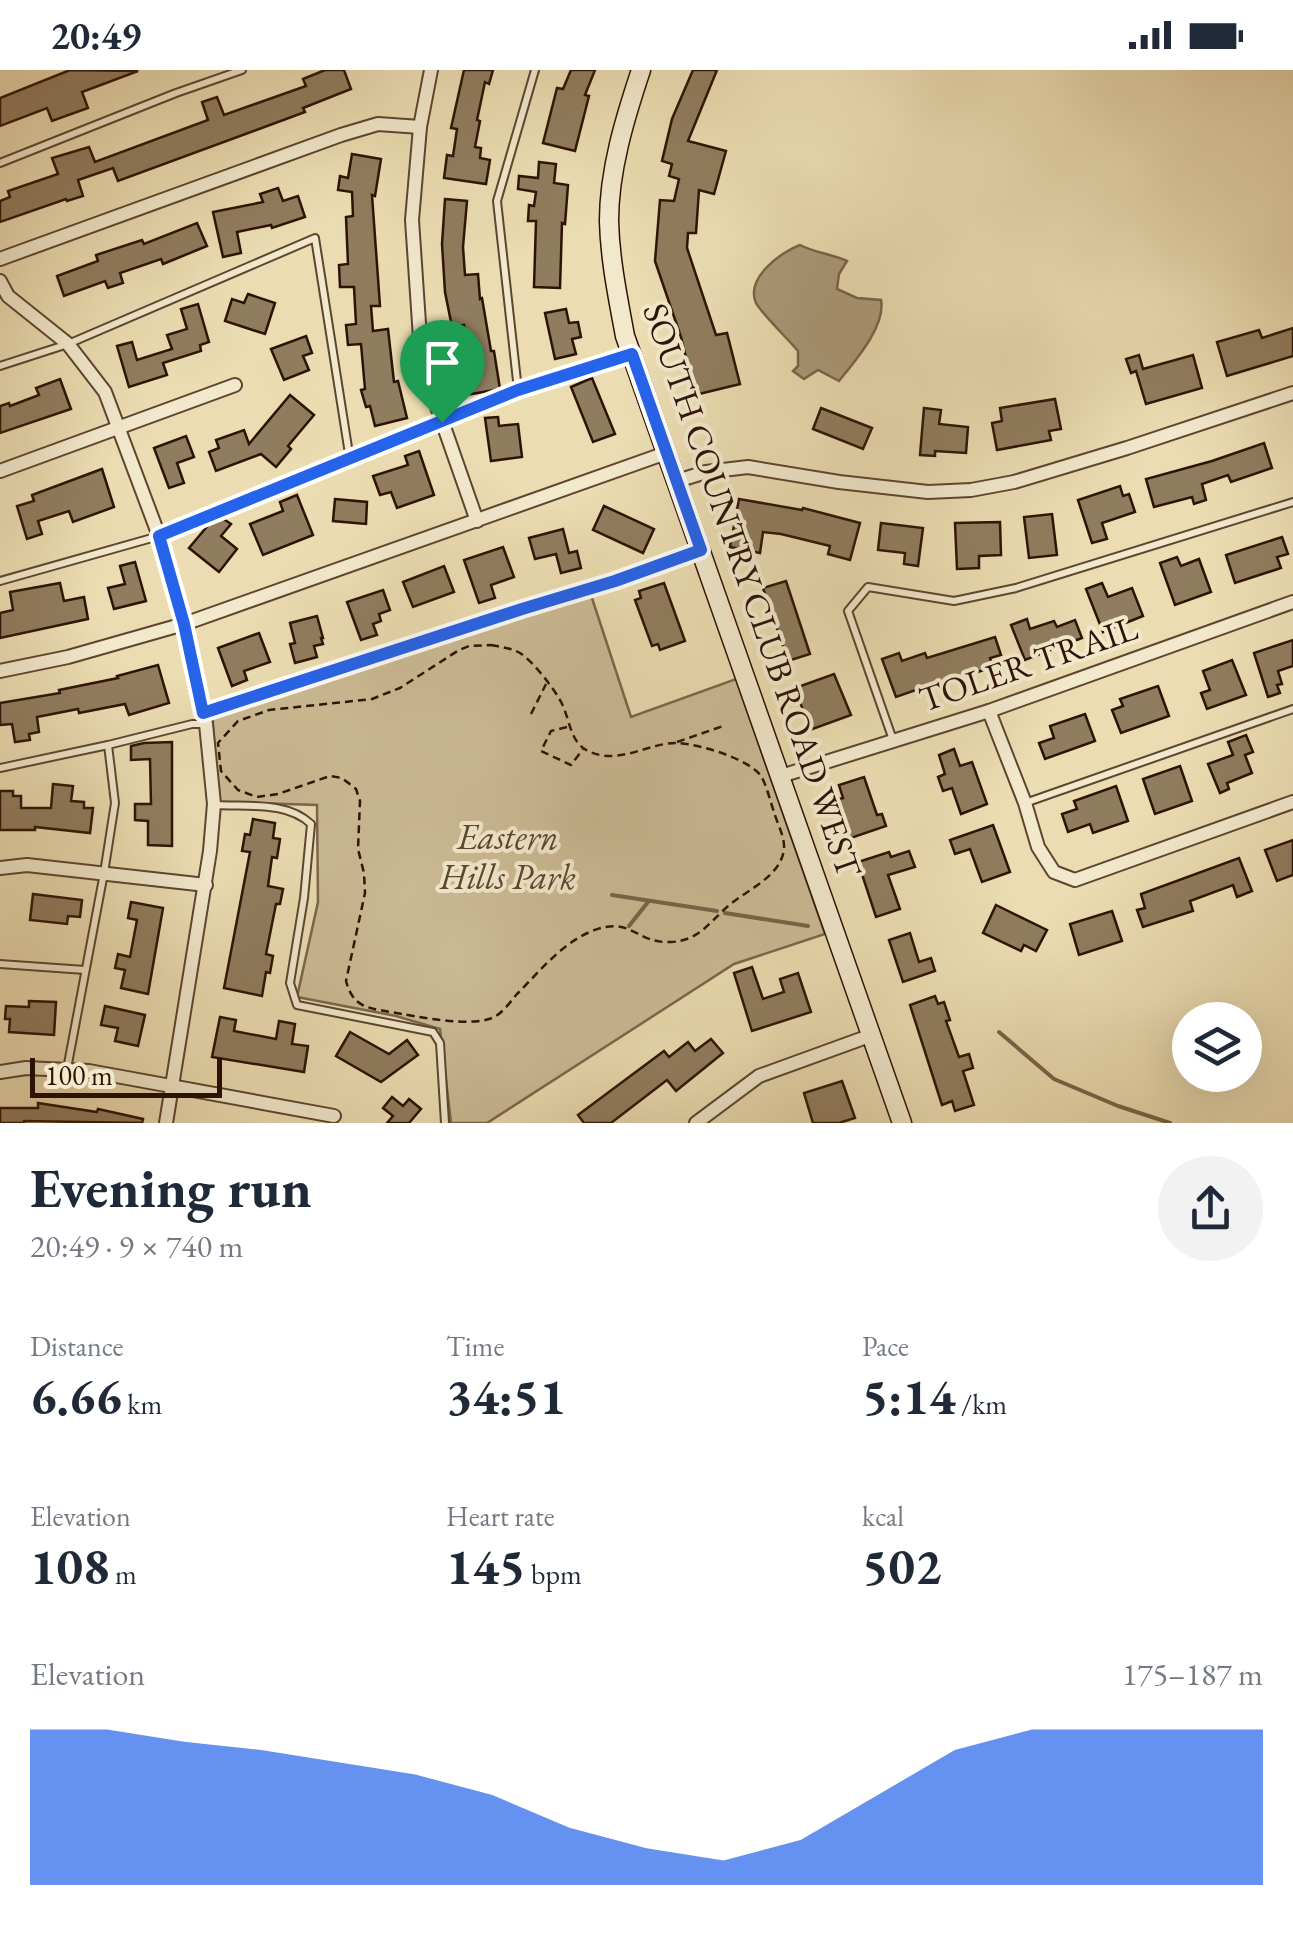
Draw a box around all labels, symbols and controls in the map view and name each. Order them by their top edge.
text: 20:49 [50,11,141,60]
street label: SOUTH COUNTRY CLUB ROAD WEST [633,297,873,883]
pin [400,320,485,423]
icon: arrive [415,335,470,390]
street label: TOLER TRAIL [913,604,1144,721]
park label: Eastern Hills Park [439,814,576,899]
map controls [1172,1002,1262,1092]
button: layers [1172,1002,1262,1092]
scale bar [30,1053,222,1098]
text: 100 m [45,1057,113,1093]
text: Evening run [30,1152,312,1223]
button: share [1158,1156,1263,1261]
text: 20:49 · 9 × 740 m [30,1225,243,1267]
text: Distance [30,1328,124,1364]
text: Time [446,1328,504,1364]
text: Pace [862,1328,909,1364]
text: 6.66 [30,1364,122,1429]
text: 34:51 [446,1364,566,1429]
text: 5:14 [862,1364,955,1429]
text: km [122,1386,162,1422]
text: /km [955,1386,1007,1422]
text: Elevation [30,1498,131,1534]
text: Heart rate [446,1498,555,1534]
text: kcal [862,1498,904,1534]
text: 108 [30,1534,109,1599]
text: 145 [446,1534,525,1599]
text: 502 [862,1534,941,1599]
text: m [109,1556,137,1592]
text: bpm [525,1556,582,1592]
text: Elevation [30,1653,145,1695]
text: 175–187 m [1122,1653,1263,1695]

